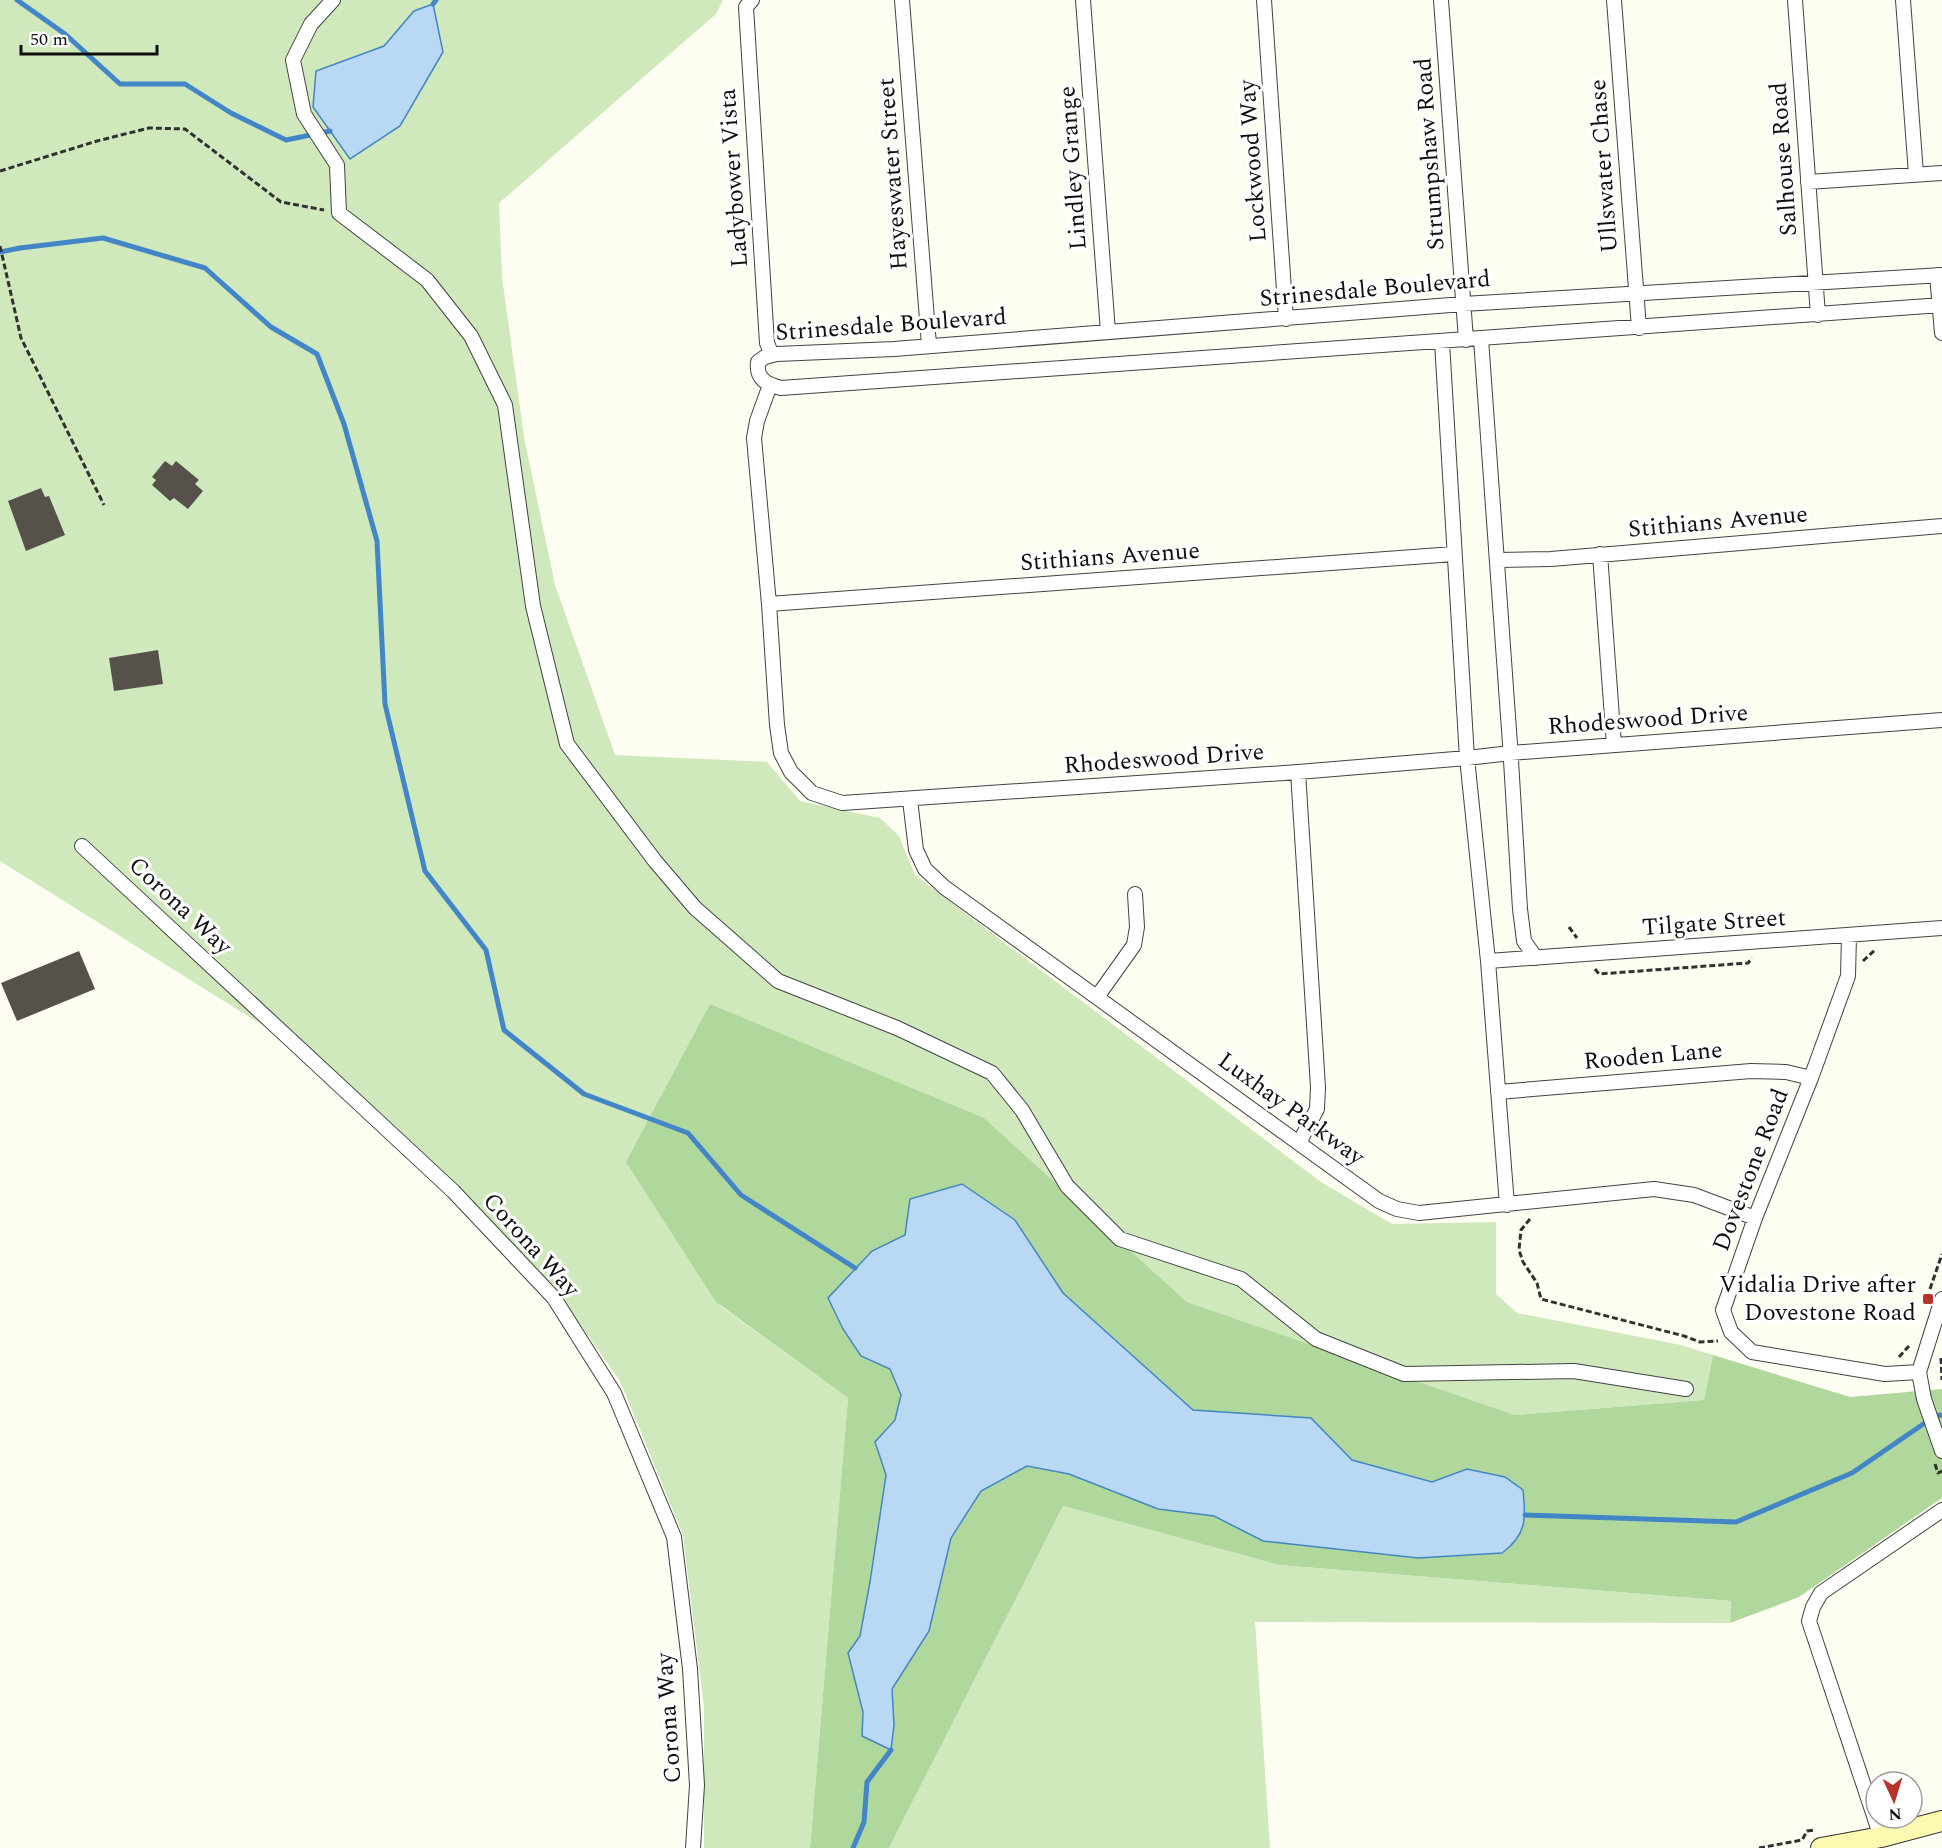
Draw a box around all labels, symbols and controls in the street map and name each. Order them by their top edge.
scale bar [21,18,158,56]
text: 50 m [30,26,68,53]
street label: Strumpshaw Road [1405,56,1455,252]
street label: Hayeswater Street [868,76,918,272]
street label: Lockwood Way [1229,77,1277,244]
street label: Ullswater Chase [1580,78,1628,254]
street label: Salhouse Road [1761,81,1807,237]
street label: Lindley Grange [1049,85,1097,251]
street label: Ladybower Vista [710,87,758,269]
street label: Strinesdale Boulevard [1258,261,1492,317]
street label: Strinesdale Boulevard [774,299,1008,351]
street label: Stithians Avenue [1627,496,1809,548]
street label: Stithians Avenue [1019,533,1201,581]
street label: Rhodeswood Drive [1547,695,1749,745]
street label: Rhodeswood Drive [1063,734,1265,784]
street label: Corona Way [120,848,241,965]
street label: Tilgate Street [1641,900,1787,946]
street label: Rooden Lane [1582,1032,1724,1080]
street label: Luxhay Parkway [1210,1043,1373,1176]
street label: Dovestone Road [1703,1083,1799,1257]
street label: Corona Way [474,1184,589,1307]
place label: Vidalia Drive after Dovestone Road [1719,1267,1916,1331]
marker: Vidalia Drive after Dovestone Road [1921,1292,1935,1306]
street label: Corona Way [646,1650,692,1784]
north arrow [1864,1770,1924,1830]
text: N [1888,1802,1902,1826]

